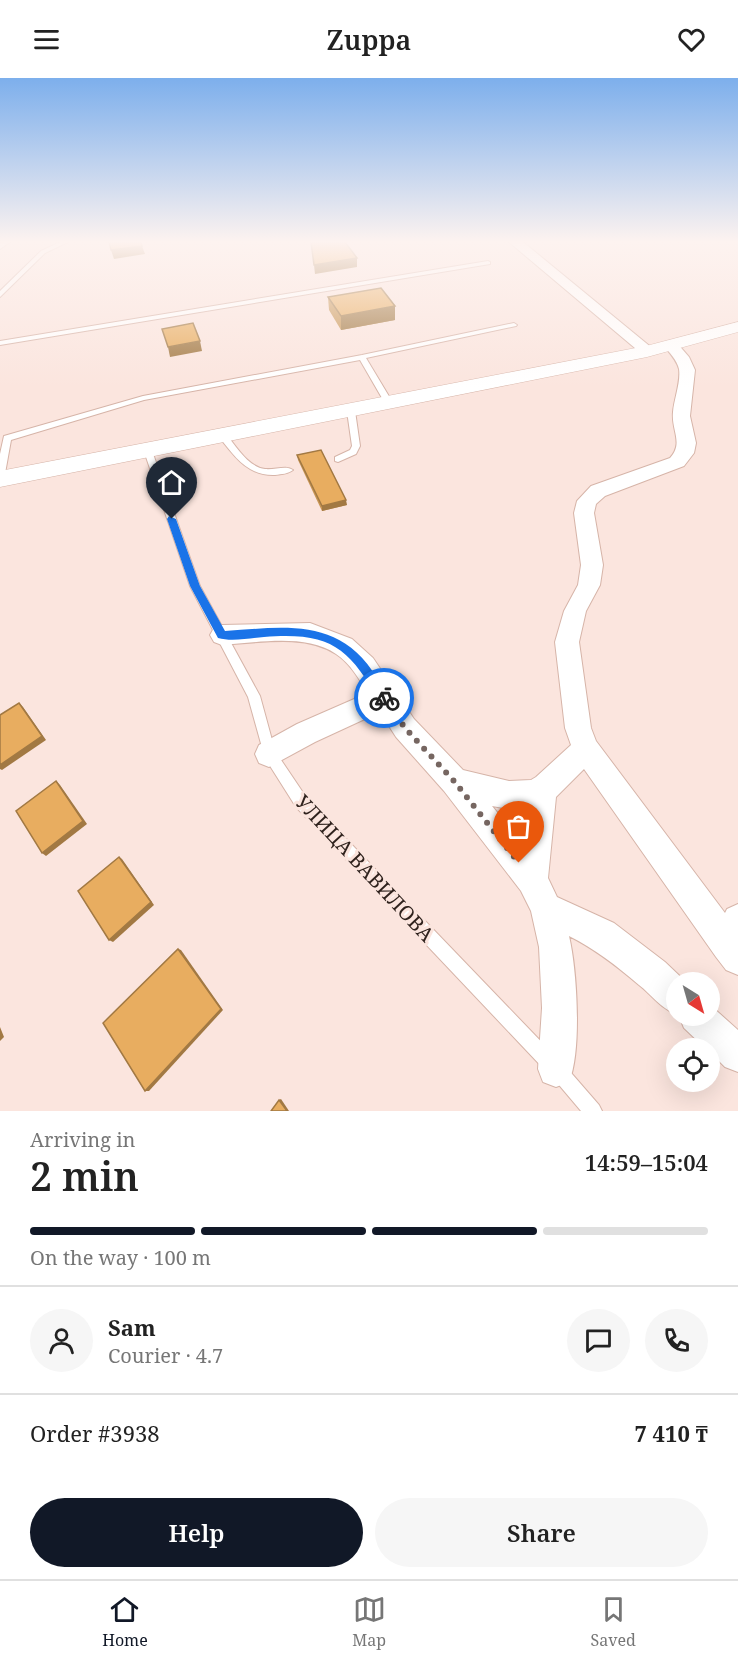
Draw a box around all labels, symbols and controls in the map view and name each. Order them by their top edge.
text: Zuppa [327,21,411,58]
icon: menu [30,23,63,56]
icon: heart [675,23,708,56]
pin [146,457,197,519]
icon: home [155,466,188,499]
courier [354,668,414,728]
icon: bike [368,682,401,715]
street label: УЛИЦА ВАВИЛОВА [290,789,441,948]
pin [493,801,544,863]
icon: bag [502,810,535,843]
north arrow [666,972,720,1026]
map controls [666,972,720,1092]
button: locate [666,1038,720,1092]
text: Arriving in [30,1126,135,1153]
text: 14:59–15:04 [585,1147,708,1177]
text: 2 min [30,1149,139,1202]
text: On the way · 100 m [30,1244,211,1271]
button: person [30,1309,93,1372]
button: chat [567,1309,630,1372]
button: phone [645,1309,708,1372]
text: Sam [108,1312,156,1342]
text: Courier · 4.7 [108,1342,223,1369]
text: Order #3938 [30,1418,160,1448]
text: 7 410 ₸ [634,1418,708,1448]
button: Help [30,1498,363,1567]
button: Share [375,1498,708,1567]
tab: Home [102,1593,148,1651]
tab: Map [352,1593,386,1651]
tab: Saved [590,1593,636,1651]

